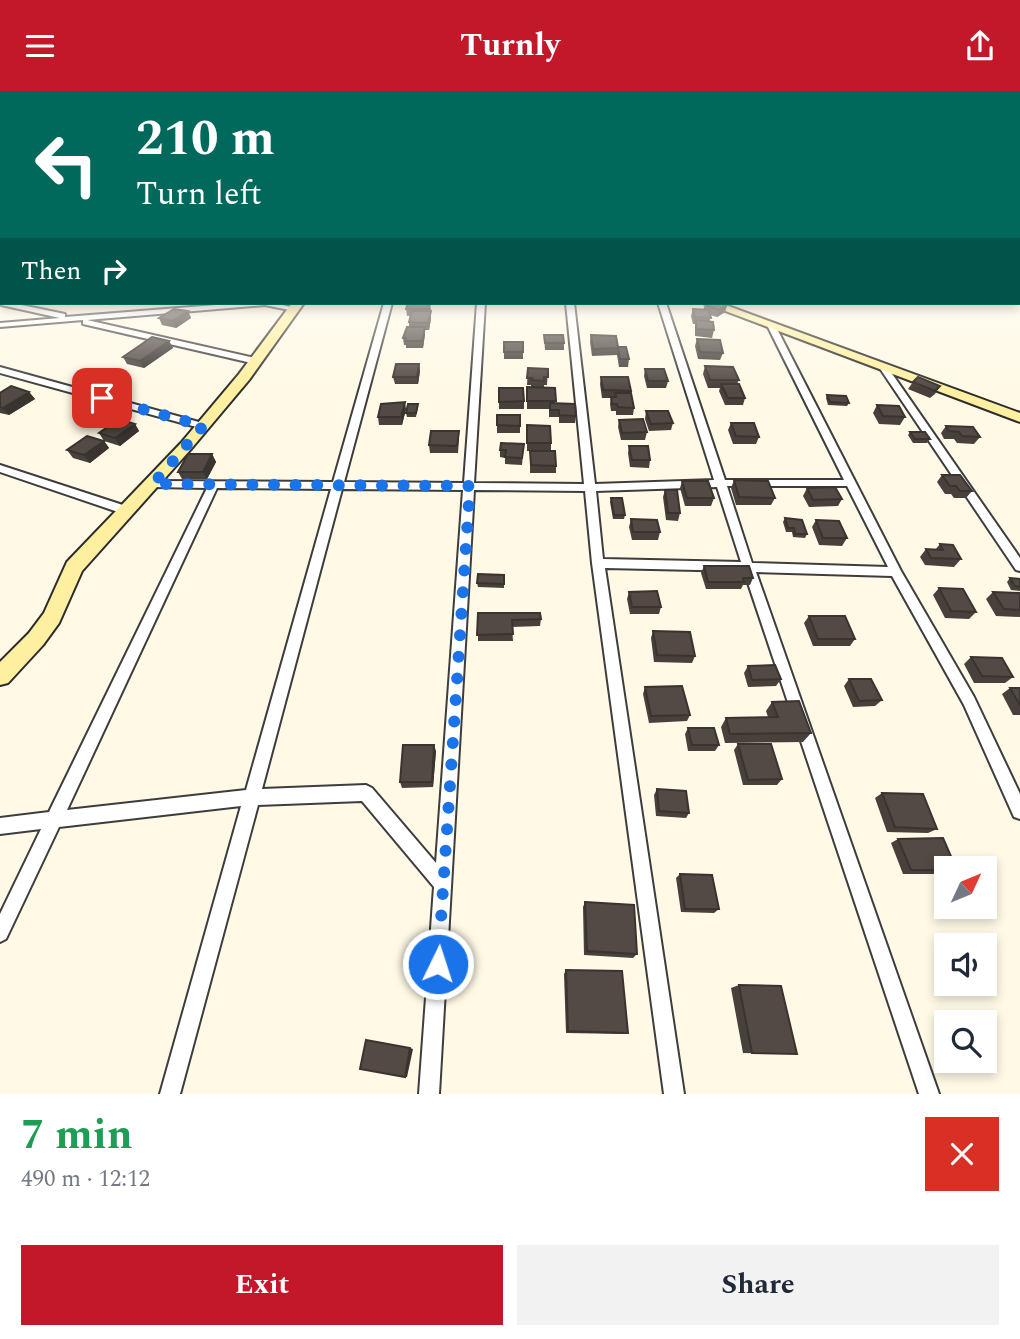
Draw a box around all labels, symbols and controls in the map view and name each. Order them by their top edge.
text: Turnly [460,21,560,70]
icon: menu [21,27,59,65]
icon: share [961,27,999,65]
text: 210 m [136,102,275,177]
icon: left [21,119,112,210]
text: Turn left [136,170,262,219]
text: Then [21,251,81,291]
icon: right [95,252,133,290]
pin [72,368,132,428]
icon: arrive [83,379,121,417]
north arrow [934,856,998,919]
map controls [934,856,997,1073]
position arrow [401,927,475,1001]
button: sound [934,933,997,996]
button: search [934,1010,997,1073]
text: 7 min [21,1104,133,1167]
button: close [925,1117,999,1191]
text: 490 m · 12:12 [21,1162,150,1197]
button: Exit [21,1245,503,1325]
button: Share [517,1245,999,1325]

